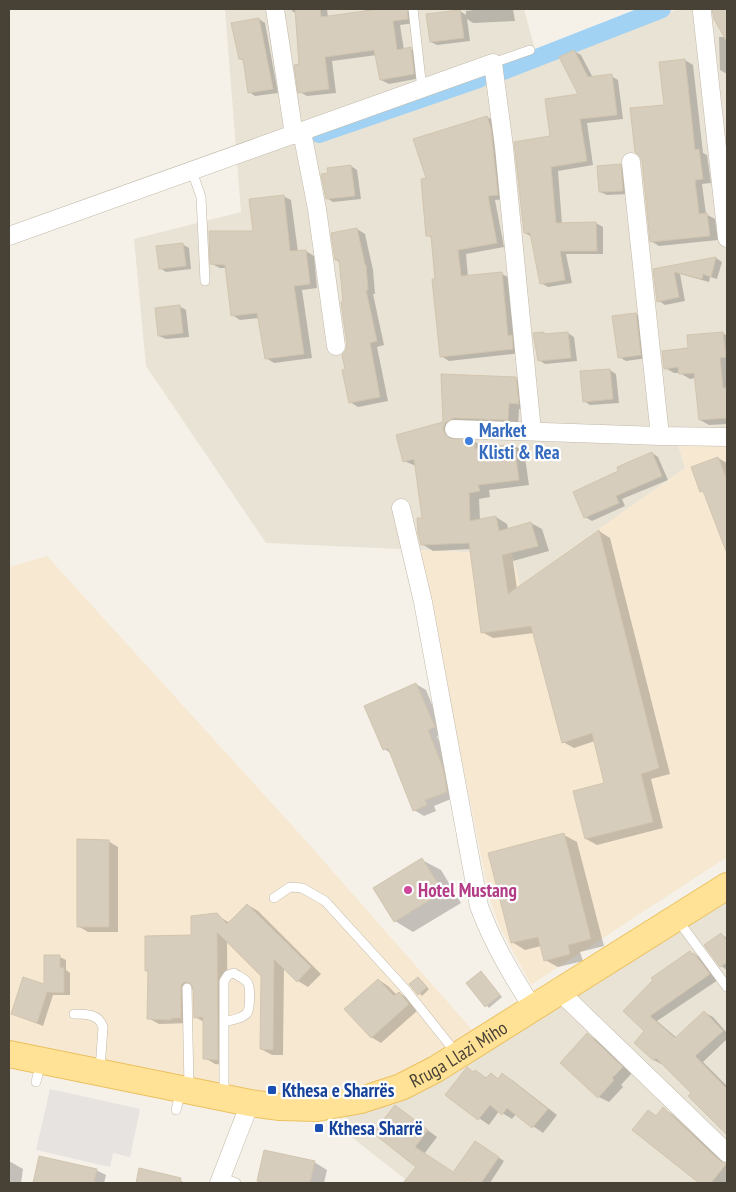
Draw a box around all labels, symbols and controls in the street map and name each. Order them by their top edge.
place label: Market Klisti & Rea [479,418,560,464]
marker: Market Klisti & Rea [463,435,475,447]
place label: Hotel Mustang [418,878,517,902]
marker: Hotel Mustang [402,884,414,896]
street label: Rruga Llazi Miho [405,1015,512,1093]
place label: Kthesa e Sharrës [282,1078,395,1102]
marker: Kthesa e Sharrës [266,1084,278,1096]
place label: Kthesa Sharrë [329,1116,423,1140]
marker: Kthesa Sharrë [313,1122,325,1134]

